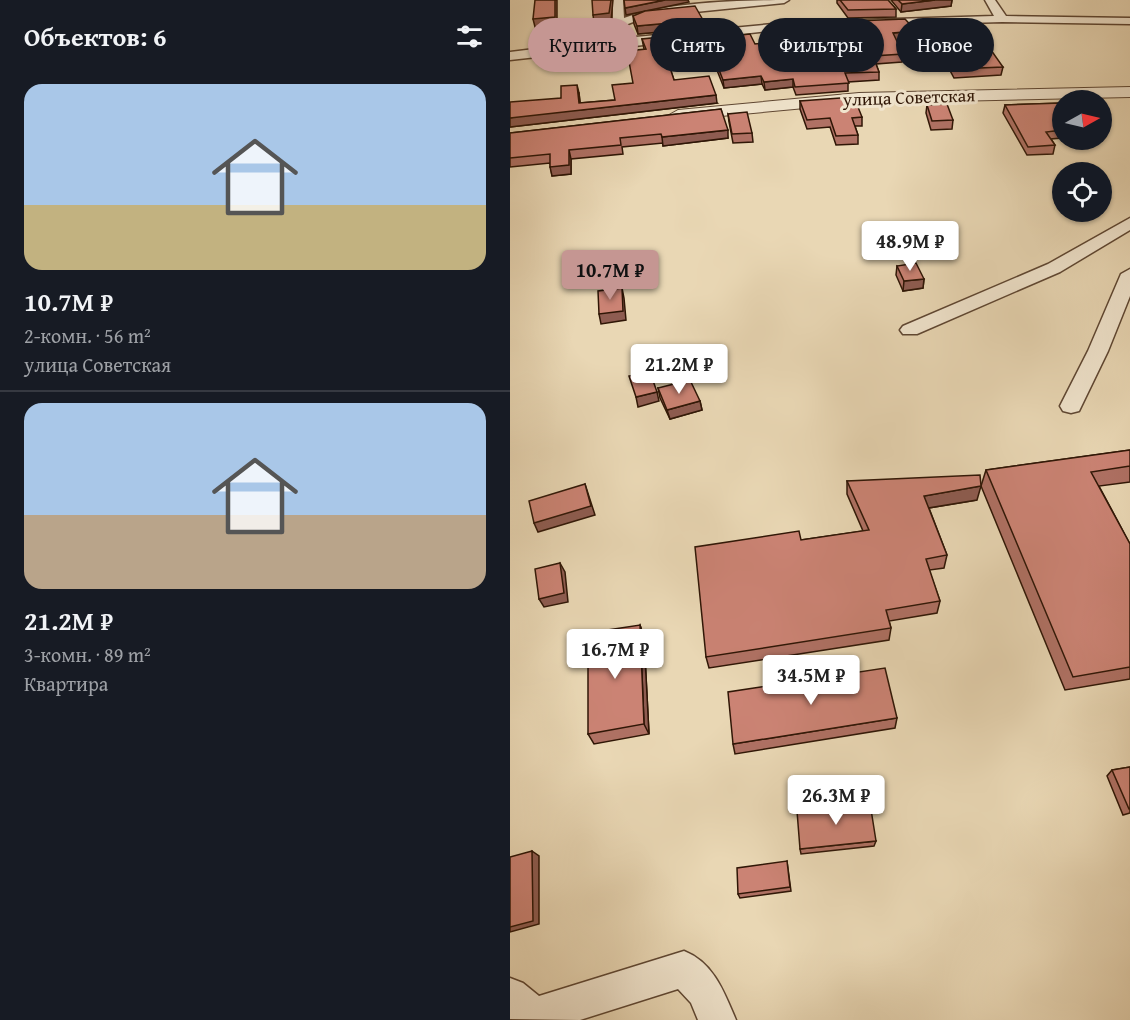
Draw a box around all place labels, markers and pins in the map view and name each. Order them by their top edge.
pin: 48.9M ₽ [855,221,965,272]
pin: 10.7M ₽ [555,250,665,301]
pin: 21.2M ₽ [624,344,734,395]
pin: 16.7M ₽ [560,629,670,680]
pin: 34.5M ₽ [756,655,866,706]
pin: 26.3M ₽ [781,775,891,826]

